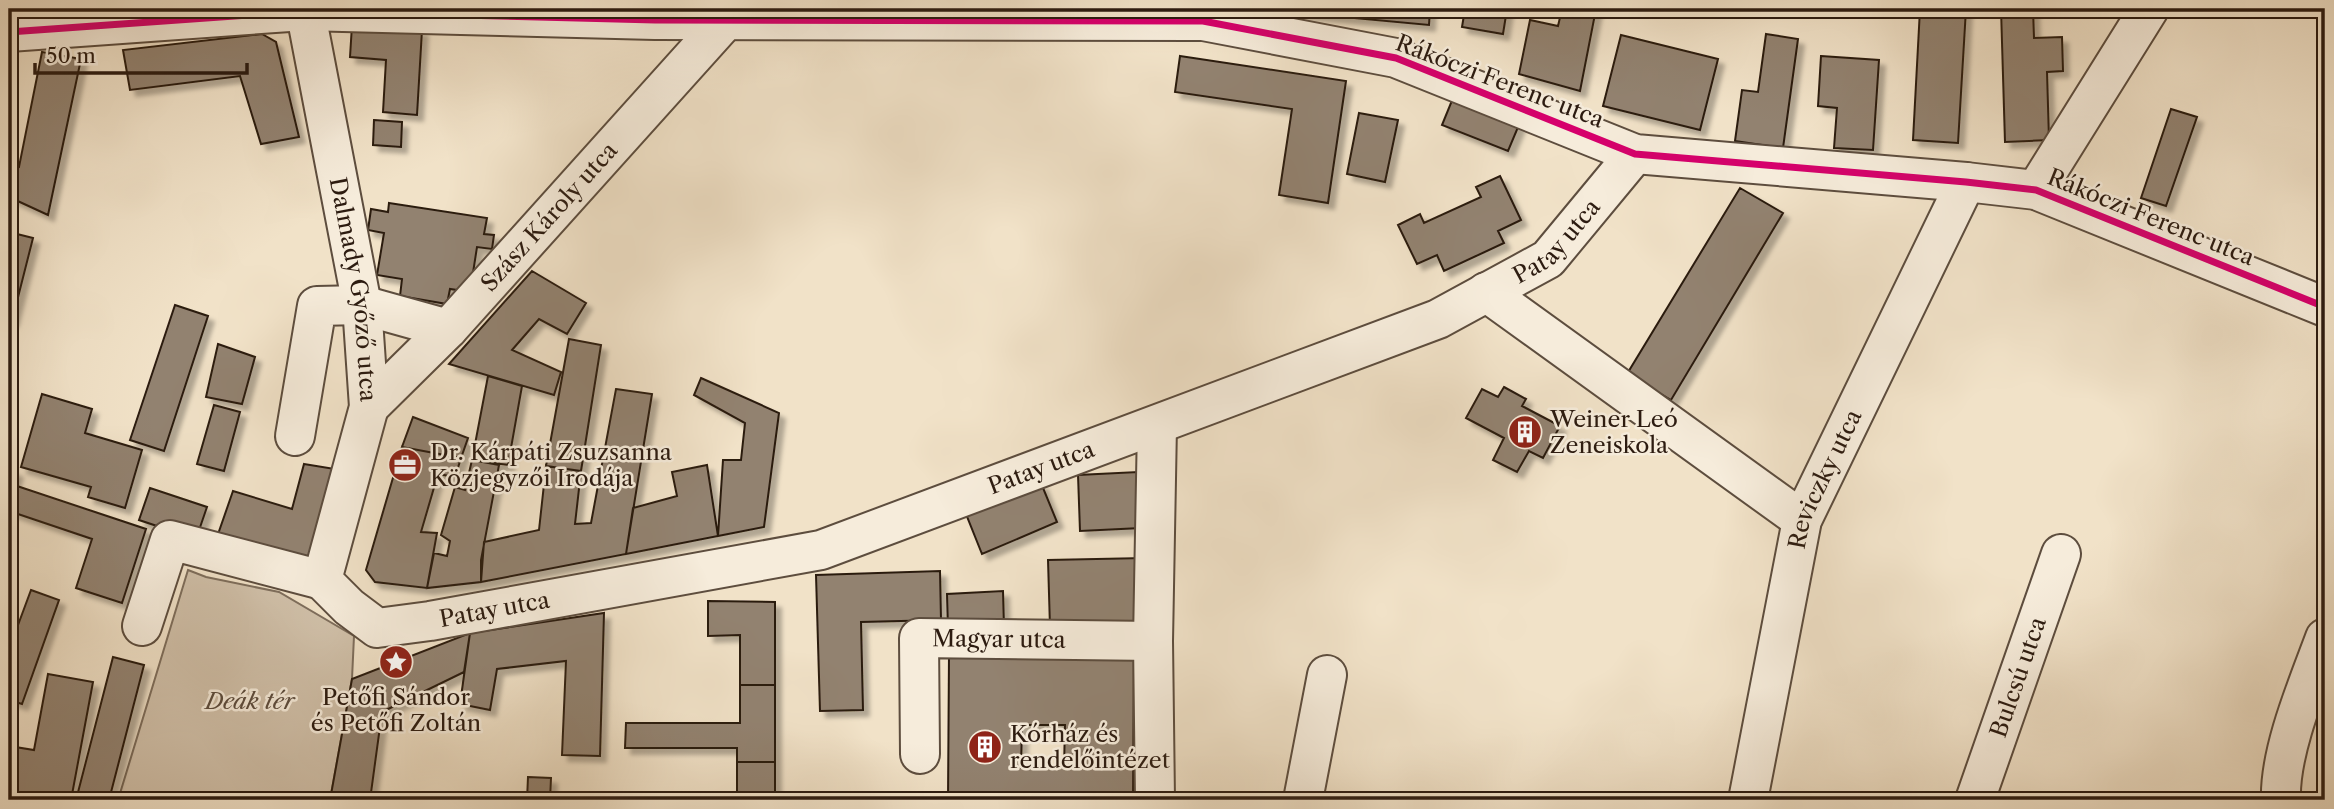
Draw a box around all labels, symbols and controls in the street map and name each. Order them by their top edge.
street label: Rákóczi Ferenc utca [1392,28,1609,134]
scale bar [35,32,247,76]
text: 50 m [46,43,96,68]
street label: Szász Károly utca [475,136,624,297]
street label: Rákóczi Ferenc utca [2043,163,2259,272]
street label: Dalmady Győző utca [324,175,383,403]
street label: Patay utca [1508,193,1606,289]
street label: Reviczky utca [1783,404,1868,551]
place label: Weiner Leó Zeneiskola [1549,405,1678,459]
building icon: Weiner Leó Zeneiskola [1506,413,1544,451]
street label: Patay utca [984,435,1099,500]
place label: Dr. Kárpáti Zsuzsanna Közjegyzői Irodája [430,438,673,492]
office icon: Dr. Kárpáti Zsuzsanna Közjegyzői Irodája [386,446,424,484]
street label: Patay utca [437,585,553,633]
street label: Bulcsú utca [1984,613,2052,741]
street label: Magyar utca [932,624,1067,654]
place icon: Petőfi Sándor és Petőfi Zoltán [377,643,415,681]
place label: Petőfi Sándor és Petőfi Zoltán [311,683,481,737]
park label: Deák tér [203,687,296,715]
place label: Kórház és rendelőintézet [1010,720,1170,774]
building icon: Kórház és rendelőintézet [966,728,1004,766]

